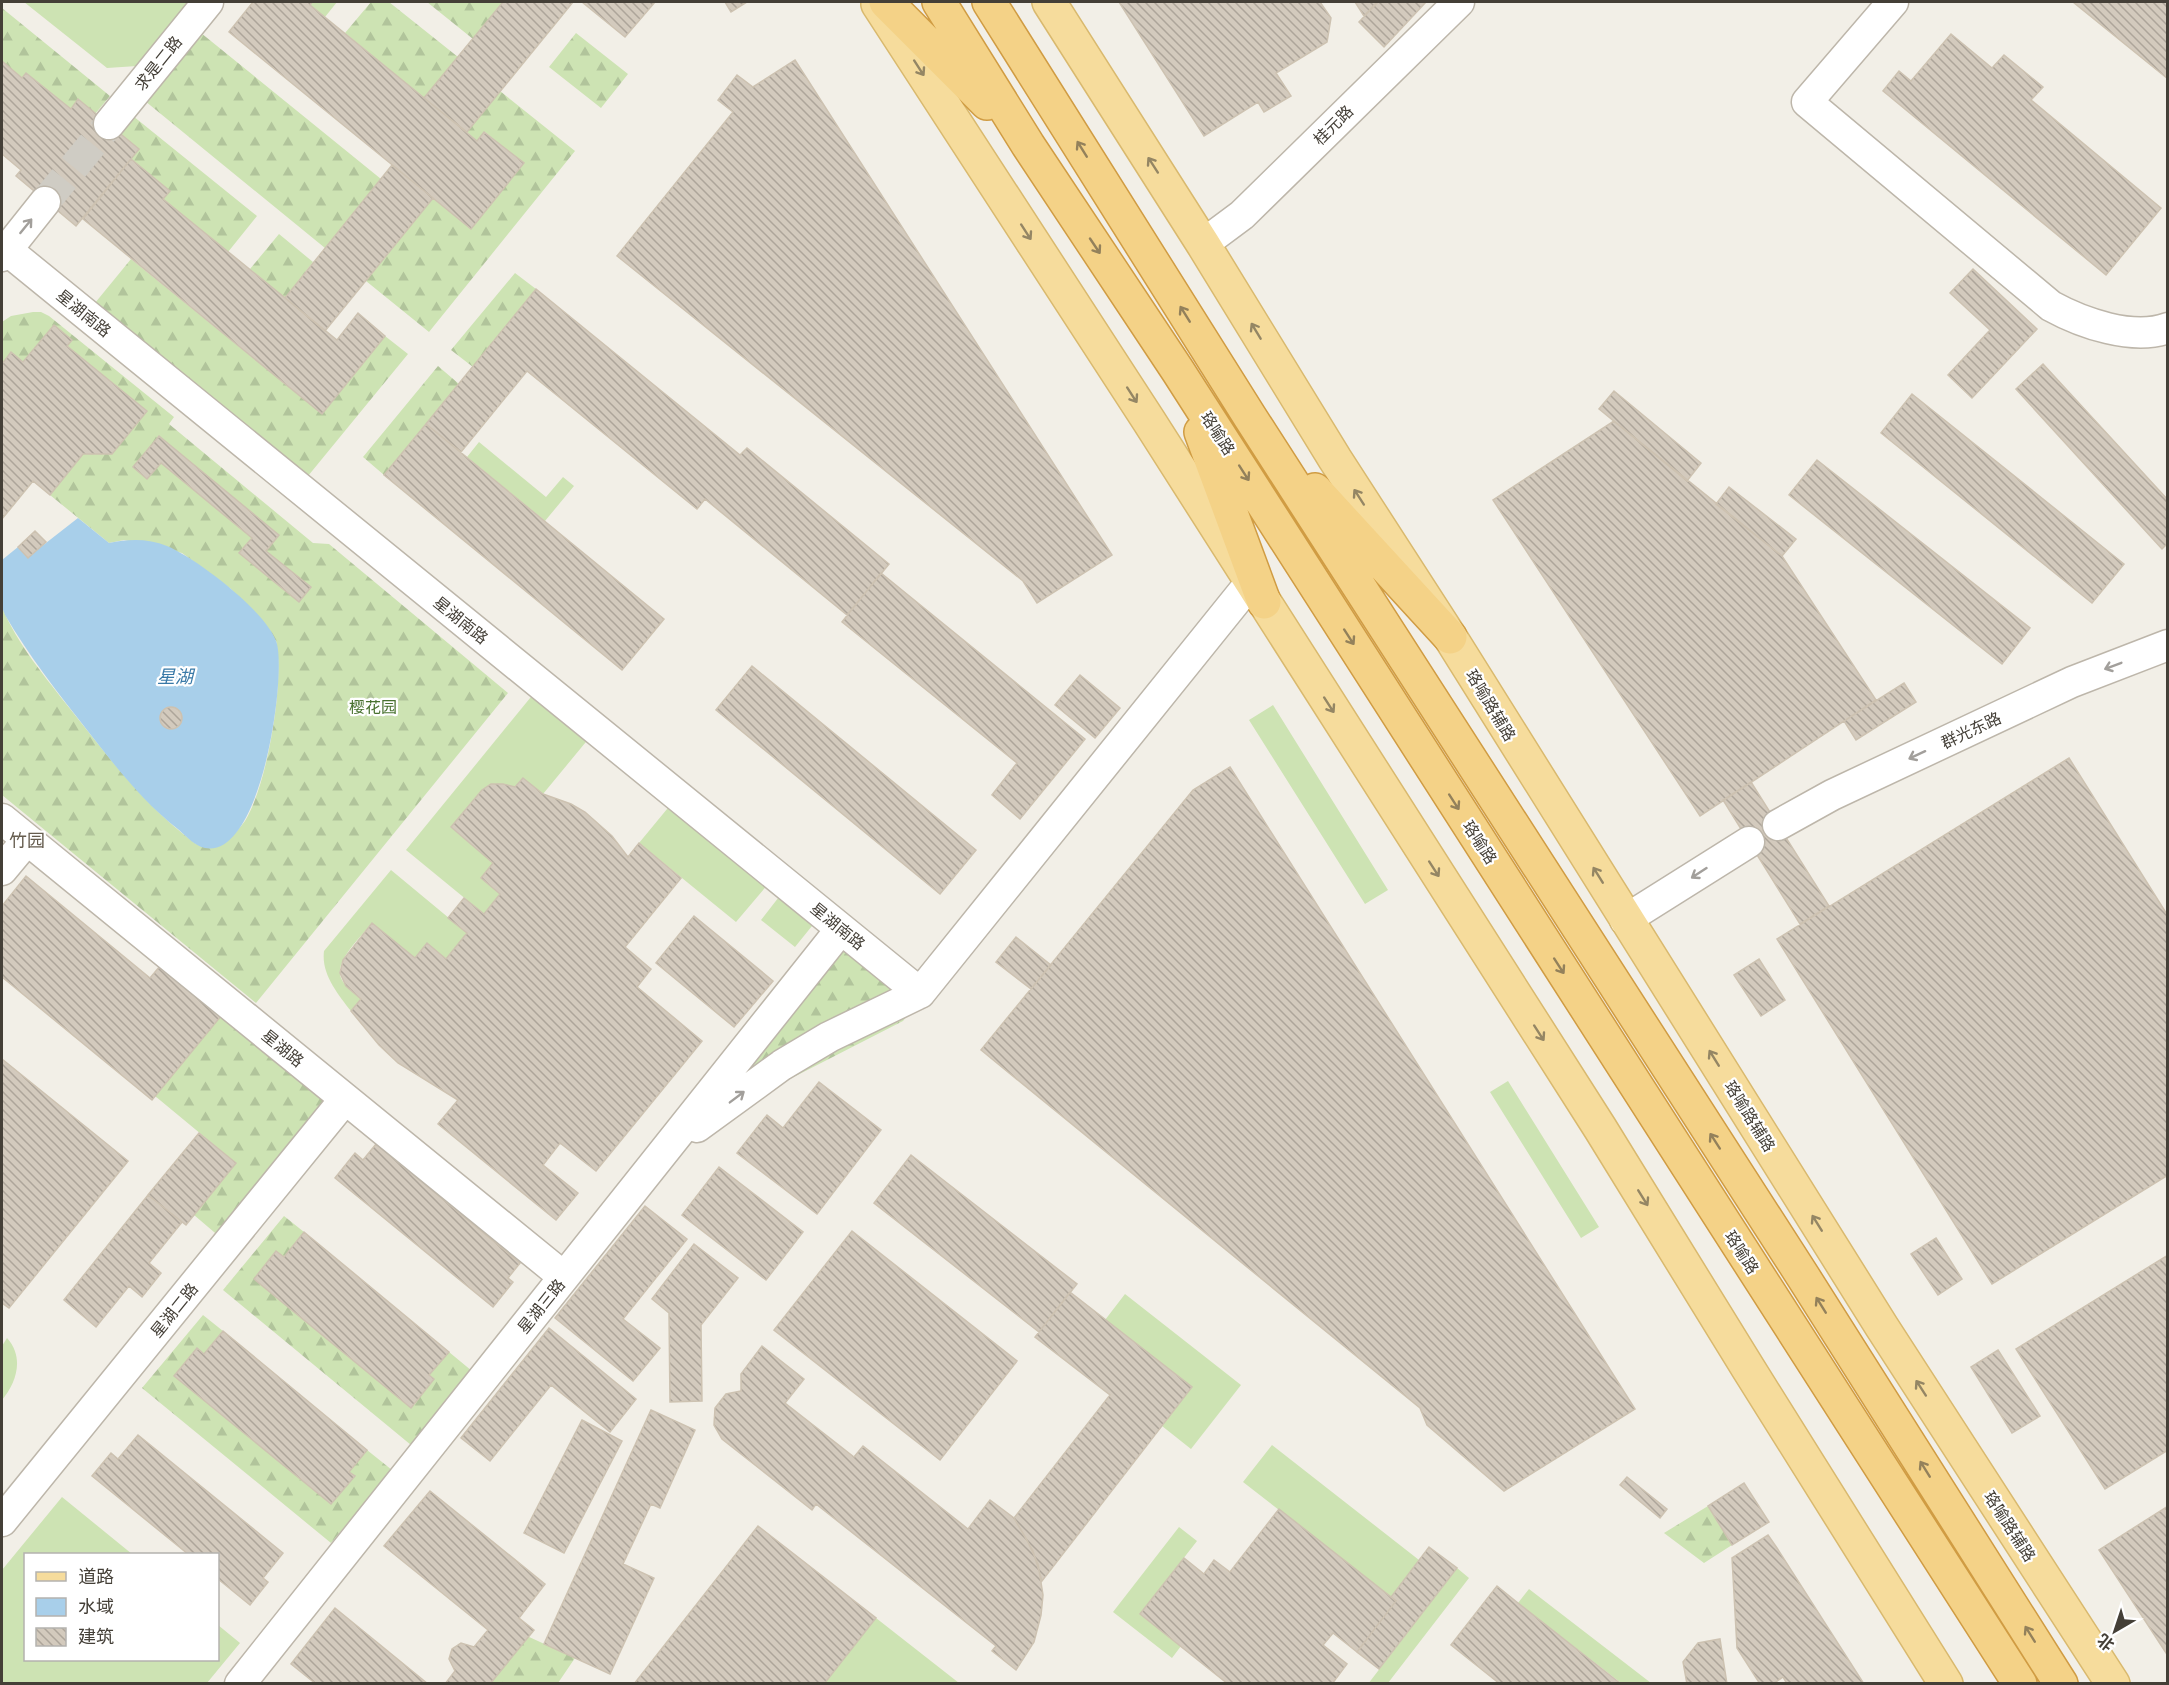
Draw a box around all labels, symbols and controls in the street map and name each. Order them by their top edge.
street label: 求是二路 [130,32,187,95]
one-way arrow [914,59,926,76]
street label: 桂元路 [1309,101,1358,150]
one-way arrow [1075,141,1087,158]
one-way arrow [1147,157,1159,174]
one-way arrow [19,218,32,234]
one-way arrow [1020,223,1032,240]
one-way arrow [1089,237,1101,254]
street label: 星湖南路 [52,285,115,342]
one-way arrow [1179,306,1191,323]
one-way arrow [1250,323,1262,340]
one-way arrow [1125,387,1138,404]
street label: 珞喻路 [1196,407,1239,459]
one-way arrow [1238,464,1250,481]
one-way arrow [1352,488,1365,505]
street label: 星湖南路 [429,592,492,649]
one-way arrow [1342,629,1355,646]
one-way arrow [2104,662,2123,673]
water label: 星湖 [157,665,196,688]
street label: 珞喻路辅路 [1461,666,1520,745]
one-way arrow [1323,696,1335,713]
park label: 樱花园 [349,697,397,718]
street label: 群光东路 [1938,707,2005,753]
one-way arrow [1908,750,1926,762]
one-way arrow [1448,793,1460,810]
street label: 珞喻路 [1458,816,1501,868]
district label: 竹园 [9,829,45,852]
one-way arrow [1429,860,1441,877]
one-way arrow [1591,867,1604,884]
one-way arrow [1691,867,1708,879]
street label: 星湖南路 [806,898,869,955]
one-way arrow [1553,957,1565,974]
one-way arrow [1534,1024,1546,1041]
street label: 星湖路 [257,1025,308,1072]
one-way arrow [1707,1049,1720,1066]
street label: 珞喻路辅路 [1719,1077,1780,1156]
one-way arrow [729,1091,745,1103]
one-way arrow [1709,1132,1722,1149]
one-way arrow [1638,1189,1650,1206]
one-way arrow [1811,1215,1823,1232]
street label: 珞喻路 [1720,1226,1763,1278]
street label: 星湖三路 [513,1275,570,1338]
street label: 星湖二路 [146,1279,203,1342]
one-way arrow [1814,1297,1826,1314]
one-way arrow [1915,1379,1928,1396]
one-way arrow [1919,1461,1932,1478]
street label: 珞喻路辅路 [1979,1487,2040,1566]
legend [24,1553,219,1661]
text: 道路 [78,1565,114,1588]
text: 水域 [78,1595,114,1618]
north arrow [2085,1601,2145,1661]
text: 建筑 [78,1625,114,1648]
one-way arrow [2023,1626,2035,1643]
text: 北 [2093,1629,2119,1655]

